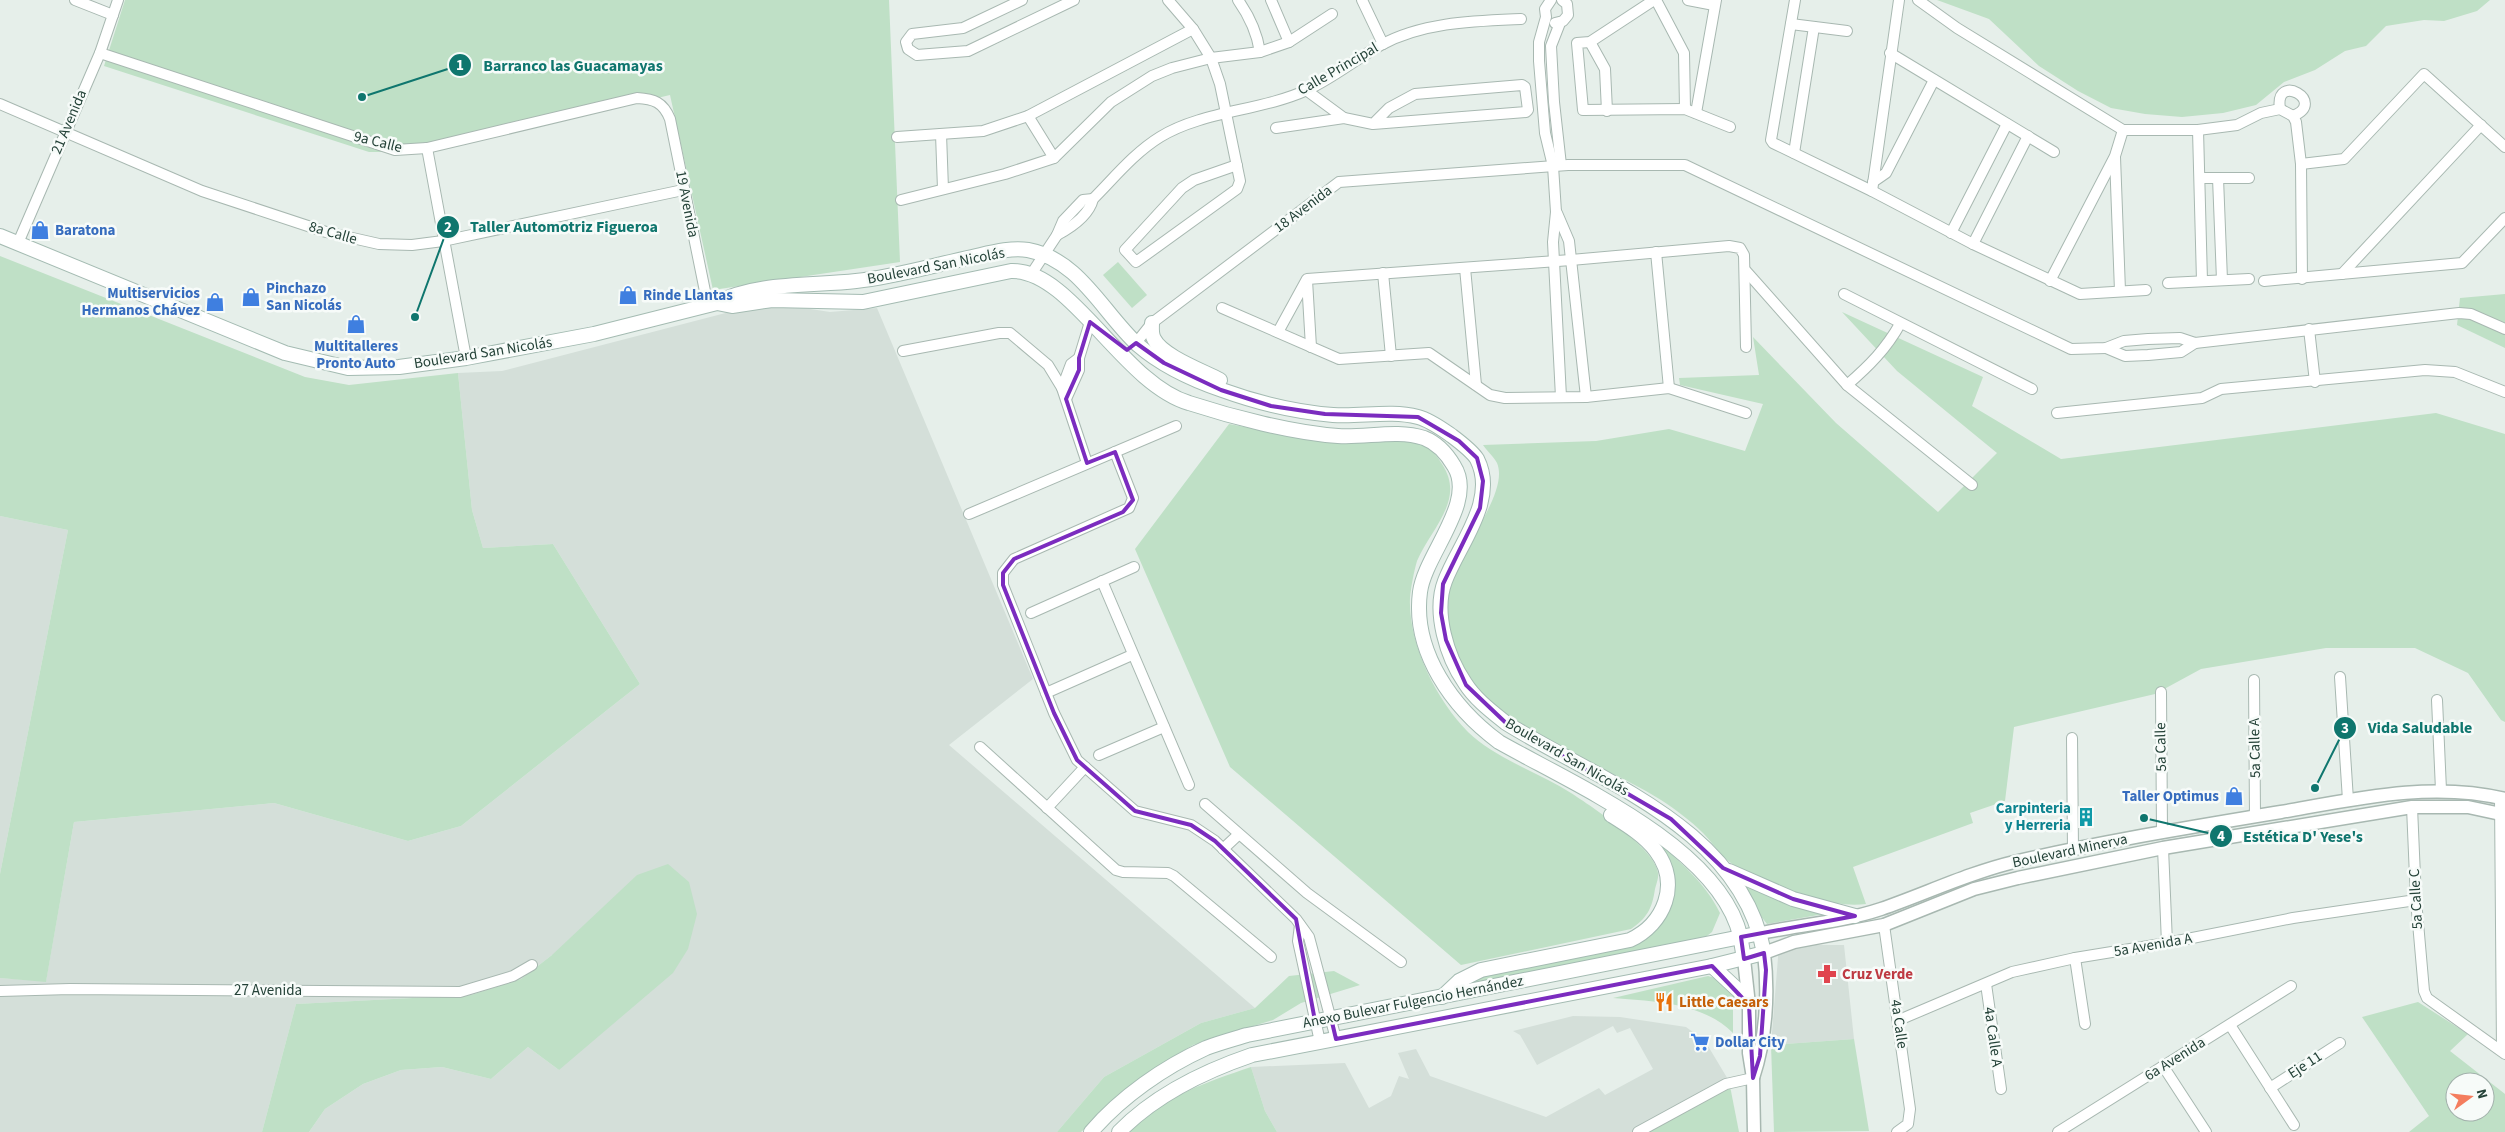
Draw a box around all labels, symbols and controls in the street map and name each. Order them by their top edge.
street label: Calle Principal [1294,37,1382,101]
callout: Barranco las Guacamayas [448,49,673,80]
text: 1 [456,55,464,76]
text: Barranco las Guacamayas [483,55,663,77]
street label: 21 Avenida [46,87,92,157]
street label: 9a Calle [352,126,404,158]
street label: 19 Avenida [670,169,704,239]
street label: 18 Avenida [1269,180,1337,238]
callout: Taller Automotriz Figueroa [435,211,668,242]
street label: 8a Calle [306,216,360,250]
text: Taller Automotriz Figueroa [470,216,658,238]
text: 2 [444,217,452,238]
shop icon: Baratona [29,219,51,241]
place label: Baratona [55,220,116,241]
street label: Boulevard San Nicolás [865,242,1007,290]
place label: Pinchazo San Nicolás [266,278,342,316]
place label: Multiservicios Hermanos Chávez [81,283,200,321]
shop icon: Rinde Llantas [617,284,639,306]
place label: Rinde Llantas [643,285,733,306]
shop icon: Pinchazo San Nicolás [240,286,262,308]
shop icon: Multiservicios Hermanos Chávez [204,291,226,313]
shop icon: Multitalleres Pronto Auto [345,313,367,335]
street label: Boulevard San Nicolás [412,332,554,374]
place label: Multitalleres Pronto Auto [314,336,398,374]
callout: Vida Saludable [2332,712,2482,743]
street label: Boulevard San Nicolás [1501,713,1633,801]
street label: 5a Calle A [2244,717,2266,778]
text: Vida Saludable [2367,717,2472,739]
text: 3 [2341,718,2349,739]
street label: 5a Calle [2150,722,2172,772]
shop icon: Taller Optimus [2223,785,2245,807]
place label: Taller Optimus [2122,786,2219,807]
place label: Carpinteria y Herreria [1996,798,2071,836]
building icon: Carpinteria y Herreria [2075,806,2097,828]
callout: Estética D' Yese's [2208,821,2373,852]
text: 4 [2217,826,2225,847]
text: Estética D' Yese's [2243,826,2363,848]
street label: Boulevard Minerva [2010,829,2130,873]
street label: 5a Calle C [2404,868,2428,930]
street label: 5a Avenida A [2112,928,2195,962]
pharmacy icon: Cruz Verde [1816,963,1838,985]
place label: Cruz Verde [1842,964,1913,985]
street label: Anexo Bulevar Fulgencio Hernández [1301,970,1525,1034]
street label: 27 Avenida [234,980,302,1001]
restaurant icon: Little Caesars [1653,991,1675,1013]
place label: Little Caesars [1679,992,1769,1013]
street label: 4a Calle [1885,998,1913,1050]
street label: 4a Calle A [1978,1006,2008,1069]
supermarket icon: Dollar City [1689,1031,1711,1053]
place label: Dollar City [1715,1032,1785,1053]
street label: 6a Avenida [2141,1032,2209,1086]
street label: Eje 11 [2284,1046,2326,1084]
north arrow [2445,1072,2495,1122]
text: N [2471,1087,2492,1101]

